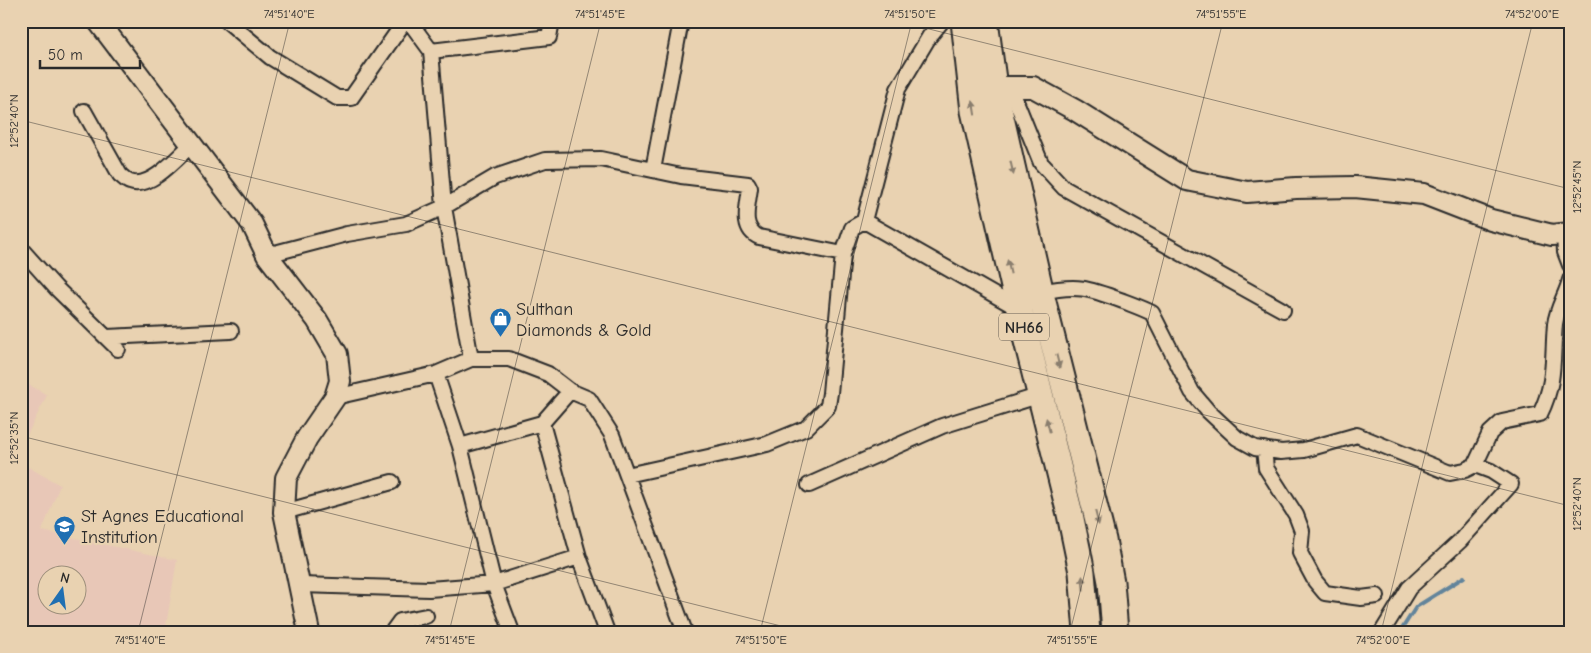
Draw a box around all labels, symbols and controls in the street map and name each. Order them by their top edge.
text: 74°51'40"E [264,7,314,21]
text: 74°51'45"E [575,7,625,21]
text: 74°51'50"E [884,7,936,21]
text: 74°51'55"E [1196,7,1246,21]
text: 74°52'00"E [1505,7,1559,21]
scale bar [40,38,140,70]
text: 50 m [48,46,83,64]
text: 12°52'40"N [7,94,21,148]
one-way arrow [970,100,978,116]
one-way arrow [1008,161,1016,176]
text: 12°52'45"N [1570,161,1584,213]
one-way arrow [1005,258,1013,274]
place label: Sulthan Diamonds & Gold [516,299,652,341]
shop icon: Sulthan Diamonds & Gold [488,307,512,338]
road number: NH66 [999,314,1049,341]
one-way arrow [1054,353,1062,368]
text: 12°52'35"N [7,412,21,464]
one-way arrow [1044,417,1052,432]
text: 12°52'40"N [1570,477,1584,531]
place label: St Agnes Educational Institution [81,506,244,548]
one-way arrow [1093,511,1101,526]
school or university icon: St Agnes Educational Institution [53,514,77,545]
north arrow [38,566,88,616]
text: N [59,569,72,587]
one-way arrow [1079,575,1087,591]
text: 74°51'40"E [115,633,165,647]
text: 74°51'45"E [425,633,475,647]
text: 74°51'50"E [735,633,787,647]
text: 74°51'55"E [1047,633,1097,647]
text: 74°52'00"E [1356,633,1410,647]

